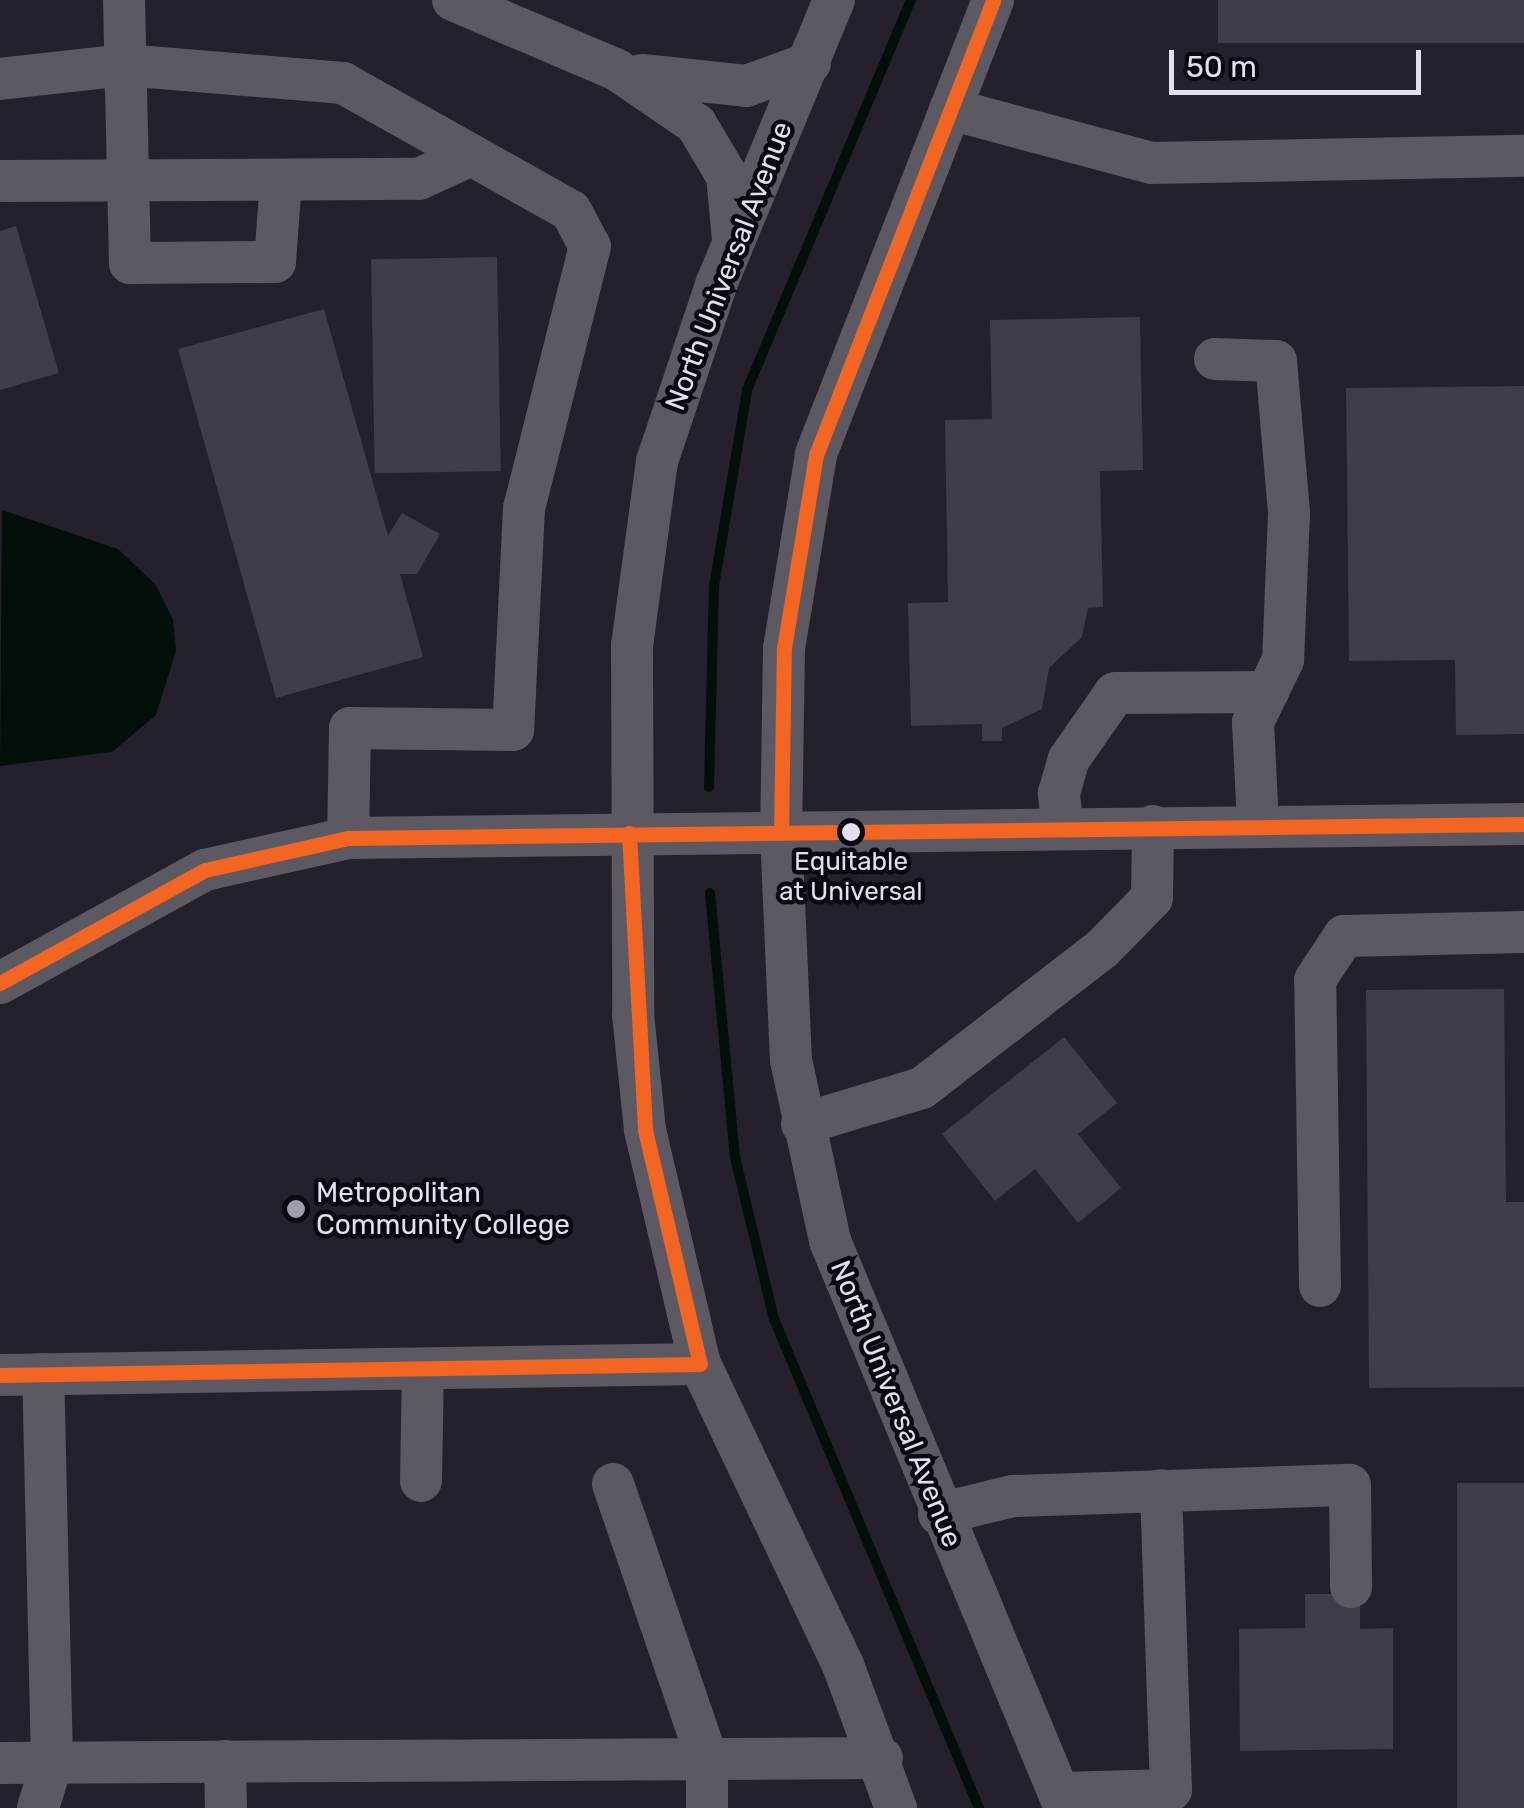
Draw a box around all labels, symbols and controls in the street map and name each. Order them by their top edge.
scale bar [1174,30,1426,92]
text: 50 m [1186,49,1257,85]
street label: North Universal Avenue [658,117,800,415]
marker: Equitable at Universal [841,822,861,842]
place label: Equitable at Universal [779,846,923,908]
place label: Metropolitan Community College [316,1176,571,1242]
marker: Metropolitan Community College [285,1198,307,1220]
street label: North Universal Avenue [823,1255,969,1553]

